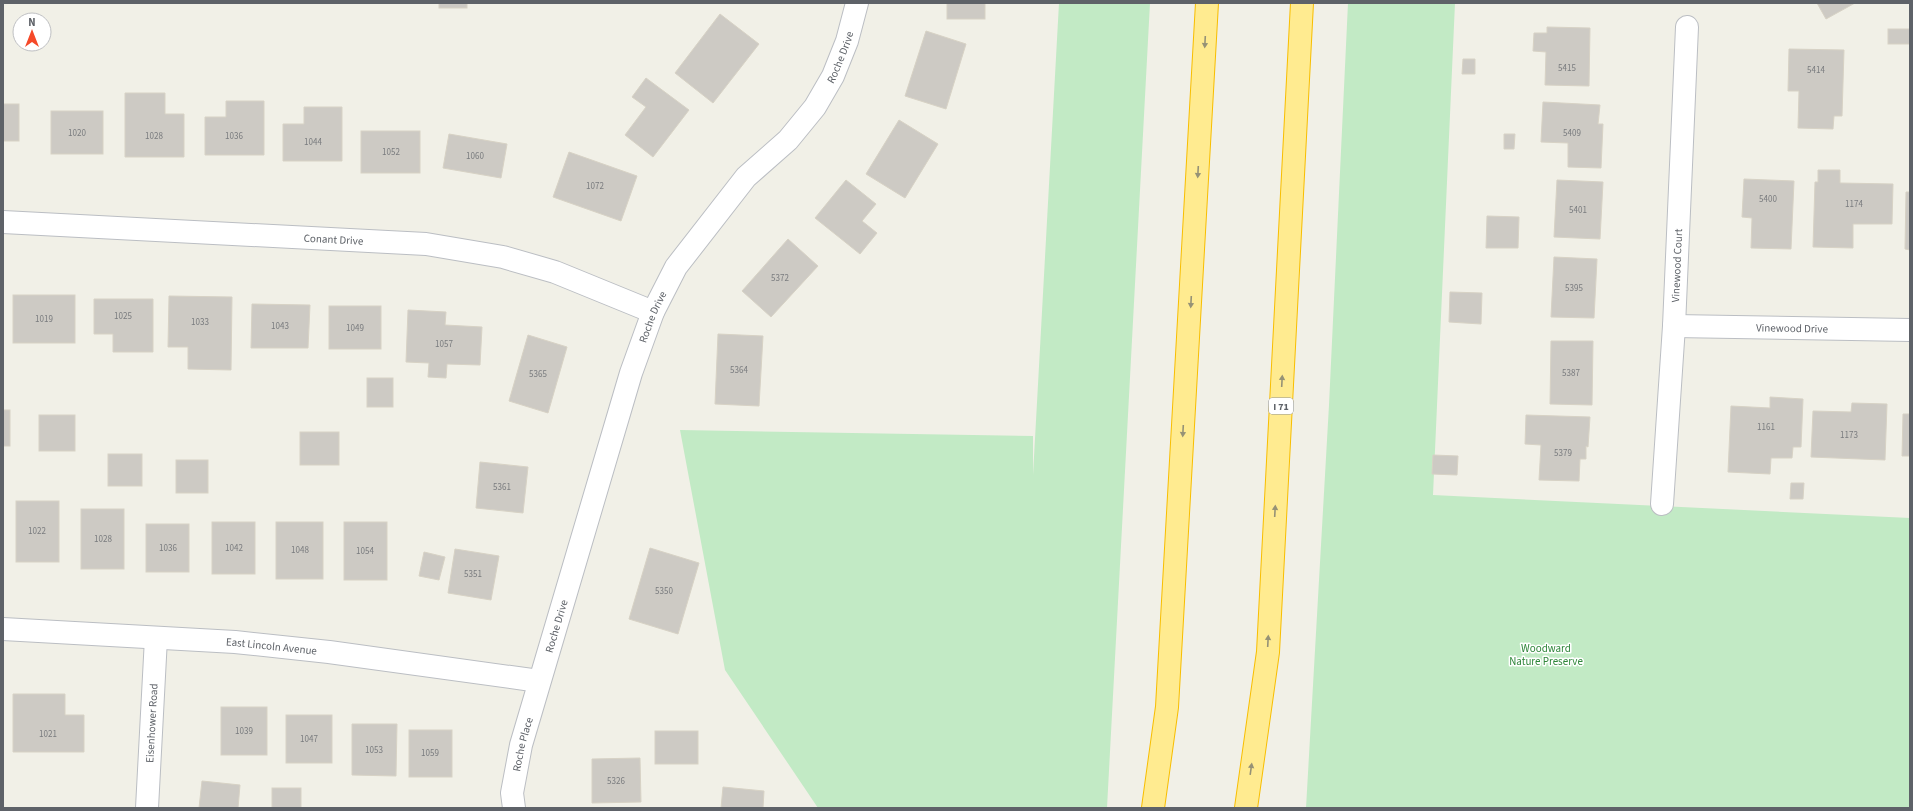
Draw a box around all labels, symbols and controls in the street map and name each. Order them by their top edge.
north arrow [12,12,52,52]
text: N [28,15,36,30]
street label: Roche Drive [823,29,857,86]
one-way arrow [1201,36,1208,48]
house number: 5415 [1558,62,1576,75]
house number: 5414 [1807,64,1825,77]
house number: 1020 [68,127,86,140]
house number: 5409 [1563,127,1581,140]
house number: 1028 [145,130,163,143]
house number: 1036 [225,130,243,143]
house number: 1044 [304,136,322,149]
house number: 1052 [382,146,400,159]
house number: 1060 [466,150,484,163]
one-way arrow [1195,166,1202,178]
house number: 1072 [586,180,604,193]
house number: 5400 [1759,193,1777,206]
house number: 1174 [1845,198,1863,211]
house number: 5401 [1569,204,1587,217]
street label: Vinewood Court [1668,228,1686,303]
street label: Conant Drive [303,231,364,249]
house number: 5372 [771,272,789,285]
house number: 5395 [1565,282,1583,295]
street label: Roche Drive [636,288,671,345]
one-way arrow [1187,296,1194,308]
house number: 1025 [114,310,132,323]
house number: 1019 [35,313,53,326]
house number: 1033 [191,316,209,329]
house number: 1043 [271,320,289,333]
street label: Vinewood Drive [1756,320,1829,337]
house number: 1049 [346,322,364,335]
house number: 1057 [435,338,453,351]
house number: 5364 [730,364,748,377]
house number: 5387 [1562,367,1580,380]
house number: 5365 [529,368,547,381]
one-way arrow [1279,374,1285,387]
road number: I 71 [1269,398,1293,414]
house number: 1161 [1757,421,1775,434]
one-way arrow [1180,425,1187,437]
house number: 1173 [1840,429,1858,442]
house number: 5379 [1554,447,1572,460]
house number: 5361 [493,481,511,494]
one-way arrow [1272,505,1279,517]
house number: 1022 [28,525,46,538]
house number: 1028 [94,533,112,546]
house number: 1036 [159,542,177,555]
house number: 1042 [225,542,243,555]
house number: 1048 [291,544,309,557]
house number: 1054 [356,545,374,558]
house number: 5351 [464,568,482,581]
house number: 5350 [655,585,673,598]
street label: Roche Drive [542,597,572,655]
street label: East Lincoln Avenue [225,634,318,659]
one-way arrow [1265,635,1272,647]
park label: Woodward Nature Preserve [1509,641,1583,669]
street label: Eisenhower Road [142,683,162,763]
street label: Roche Place [509,715,537,773]
house number: 1039 [235,725,253,738]
house number: 1021 [39,728,57,741]
house number: 1047 [300,733,318,746]
house number: 1053 [365,744,383,757]
house number: 1059 [421,747,439,760]
one-way arrow [1248,763,1254,775]
house number: 5326 [607,775,625,788]

